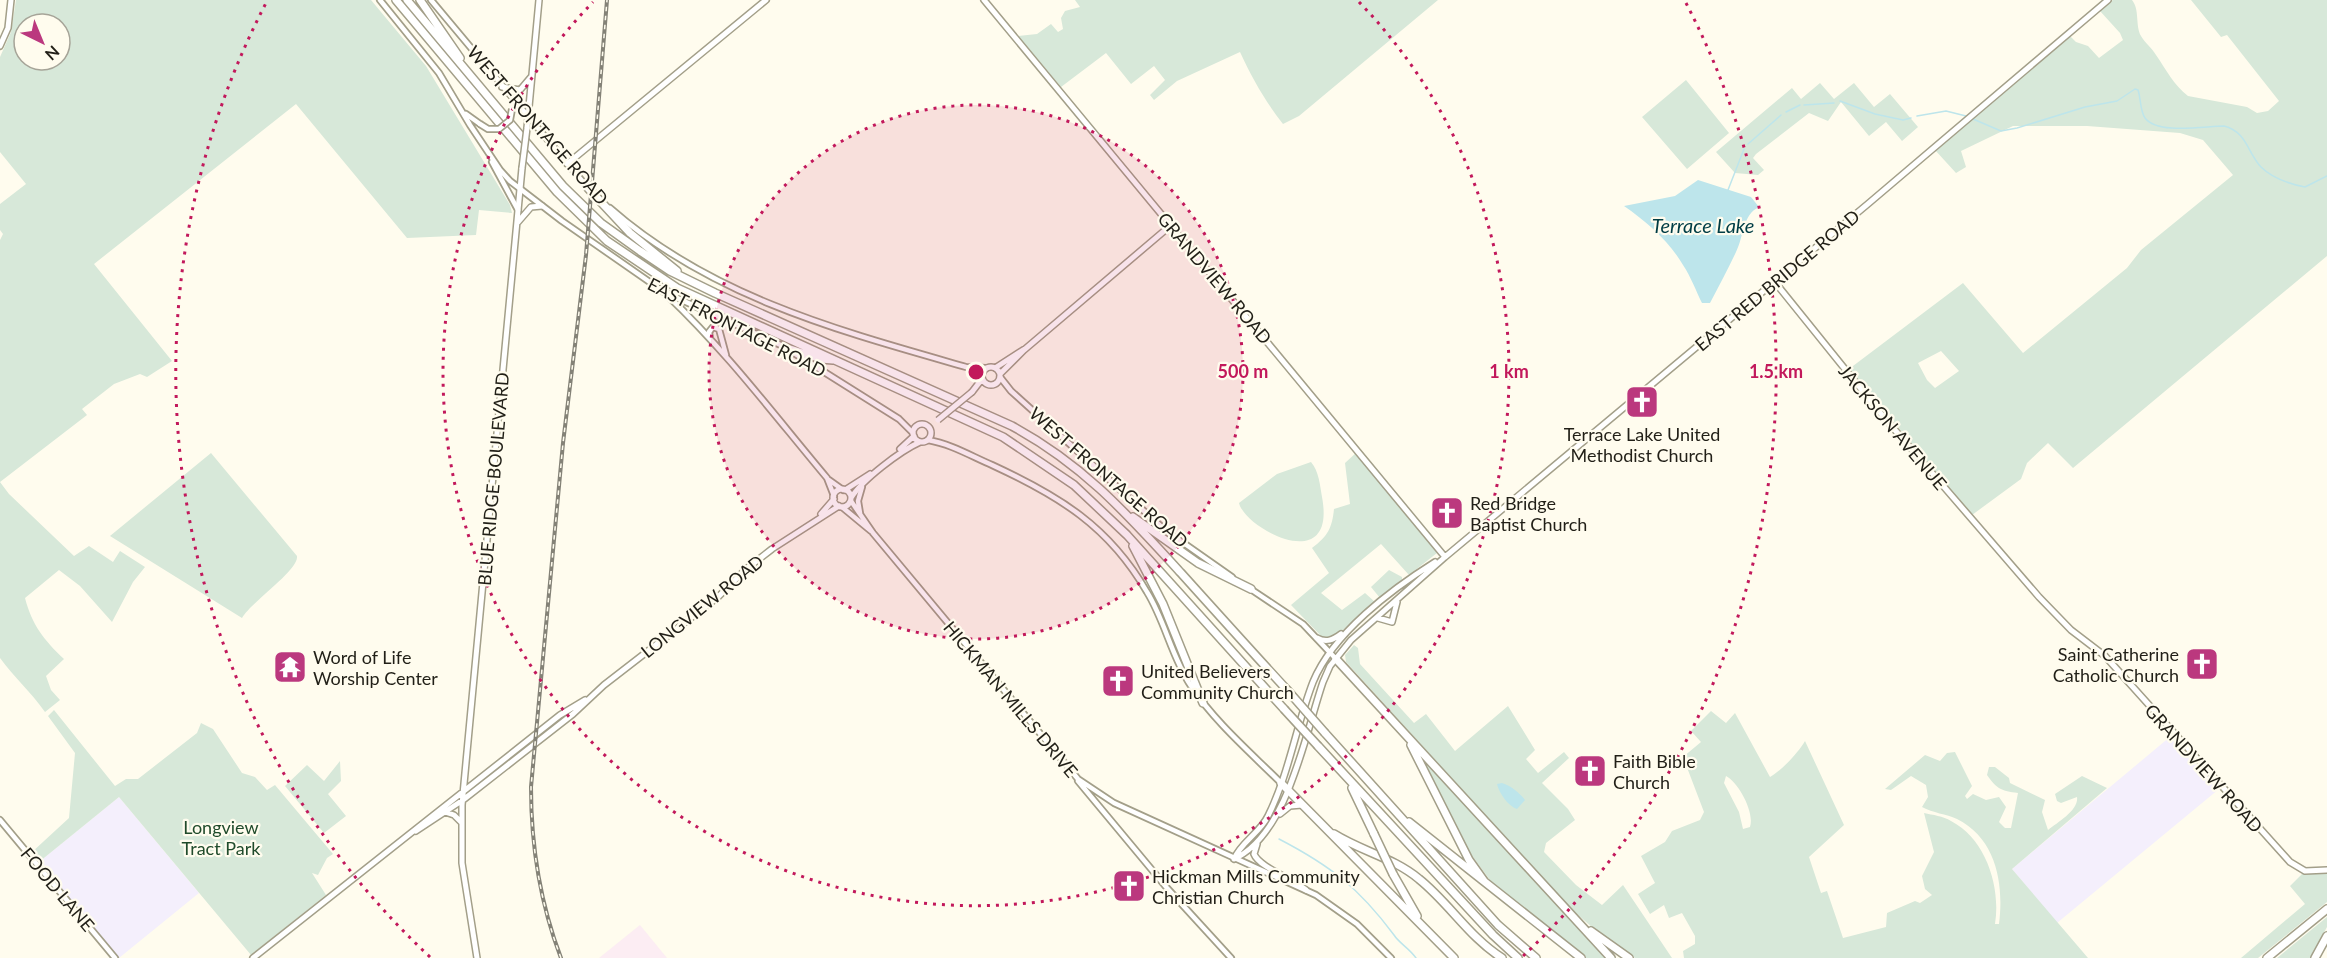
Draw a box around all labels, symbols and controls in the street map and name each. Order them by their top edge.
north arrow [12,12,72,72]
street label: WEST FRONTAGE ROAD [463,41,613,209]
text: N [42,42,64,64]
street label: EAST RED BRIDGE ROAD [1690,205,1864,355]
street label: GRANDVIEW ROAD [1153,208,1277,348]
water label: Terrace Lake [1652,213,1754,237]
street label: EAST FRONTAGE ROAD [644,272,830,382]
text: 500 m [1218,360,1268,382]
text: 1 km [1489,360,1529,382]
text: 1.5 km [1749,360,1803,382]
street label: JACKSON AVENUE [1834,360,1952,494]
centre of rings [966,362,986,382]
street label: BLUE RIDGE BOULEVARD [473,371,513,587]
church icon: Terrace Lake United Methodist Church [1624,384,1660,420]
street label: WEST FRONTAGE ROAD [1025,402,1193,552]
place label: Terrace Lake United Methodist Church [1564,423,1720,466]
place label: Red Bridge Baptist Church [1470,492,1587,535]
church icon: Red Bridge Baptist Church [1429,495,1465,531]
street label: LONGVIEW ROAD [636,550,768,662]
street label: HICKMAN MILLS DRIVE [939,616,1083,782]
place label: Saint Catherine Catholic Church [2053,643,2179,686]
place label: Word of Life Worship Center [313,646,438,689]
church icon: Saint Catherine Catholic Church [2184,646,2220,682]
temple icon: Word of Life Worship Center [272,649,308,685]
place label: United Believers Community Church [1141,660,1294,703]
church icon: United Believers Community Church [1100,663,1136,699]
street label: GRANDVIEW ROAD [2140,699,2268,837]
place label: Faith Bible Church [1613,750,1696,793]
church icon: Faith Bible Church [1572,753,1608,789]
park label: Longview Tract Park [182,816,261,859]
street label: FOOD LANE [17,843,99,935]
place label: Hickman Mills Community Christian Church [1152,865,1360,908]
church icon: Hickman Mills Community Christian Church [1111,868,1147,904]

